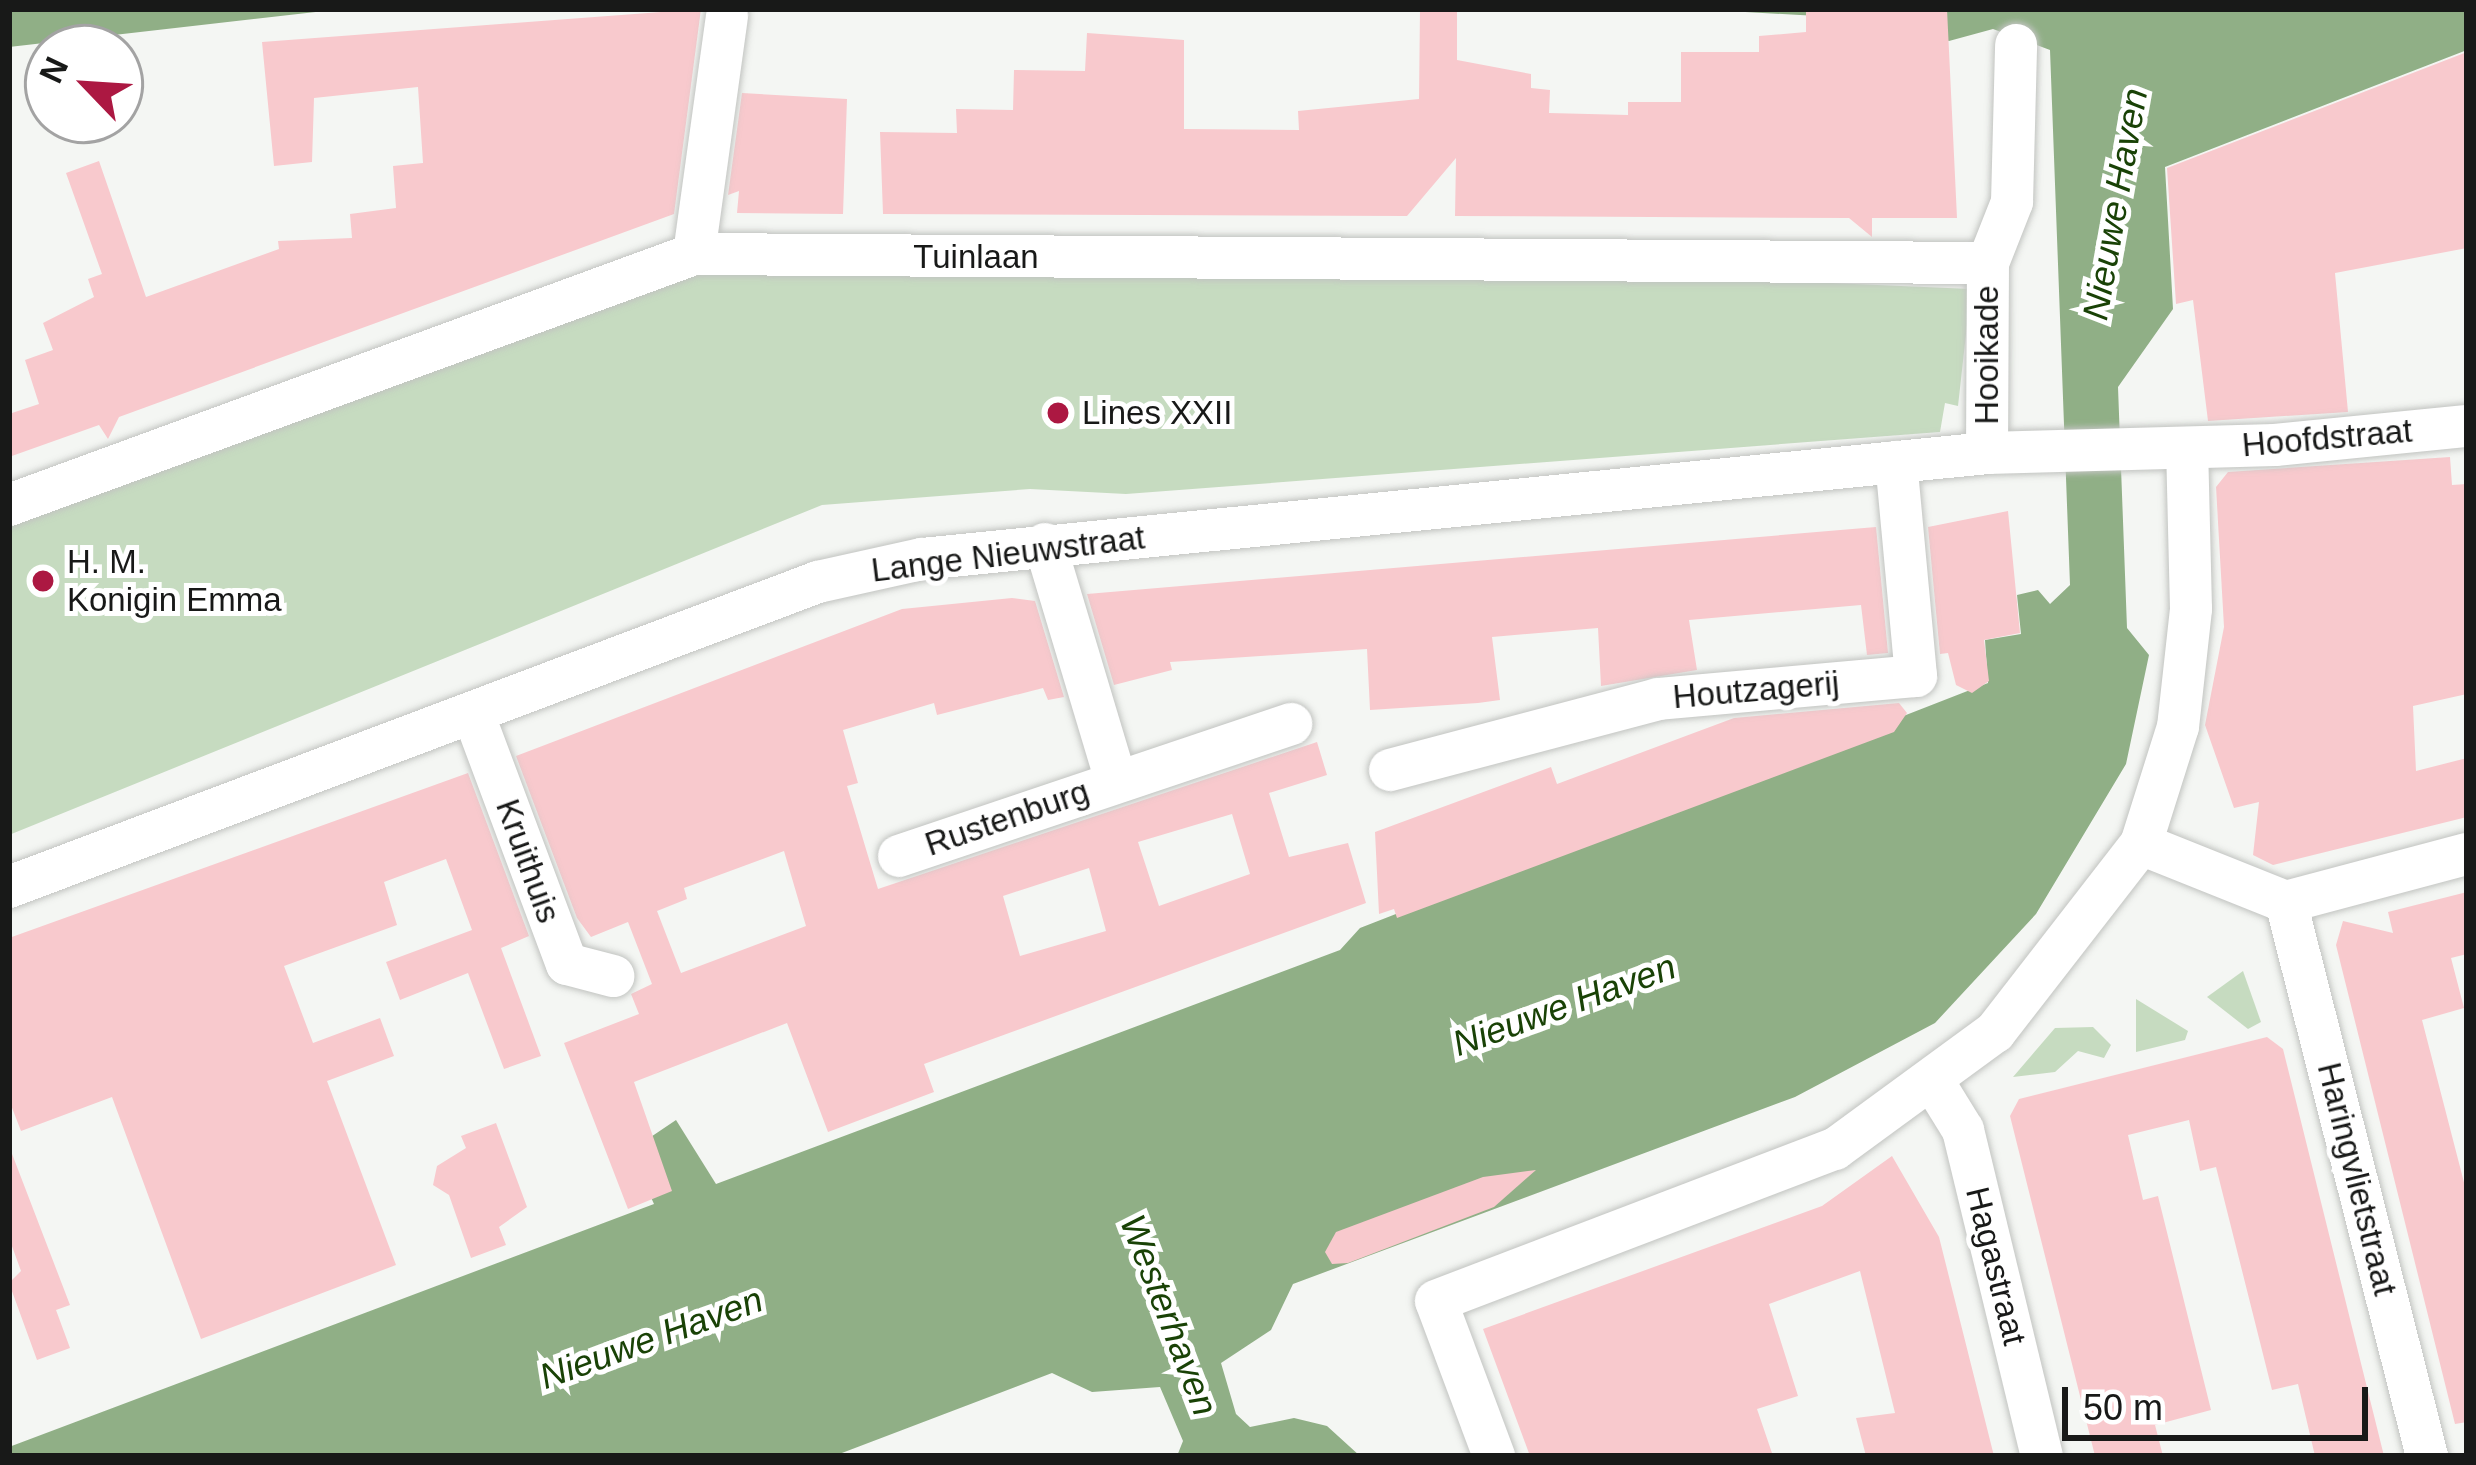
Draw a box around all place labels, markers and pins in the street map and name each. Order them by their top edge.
place label: Lines XXII [1082,393,1232,433]
marker: Lines XXII [1045,400,1071,426]
place label: H. M. Konigin Emma [67,542,282,620]
marker: H. M. Konigin Emma [30,568,56,594]

